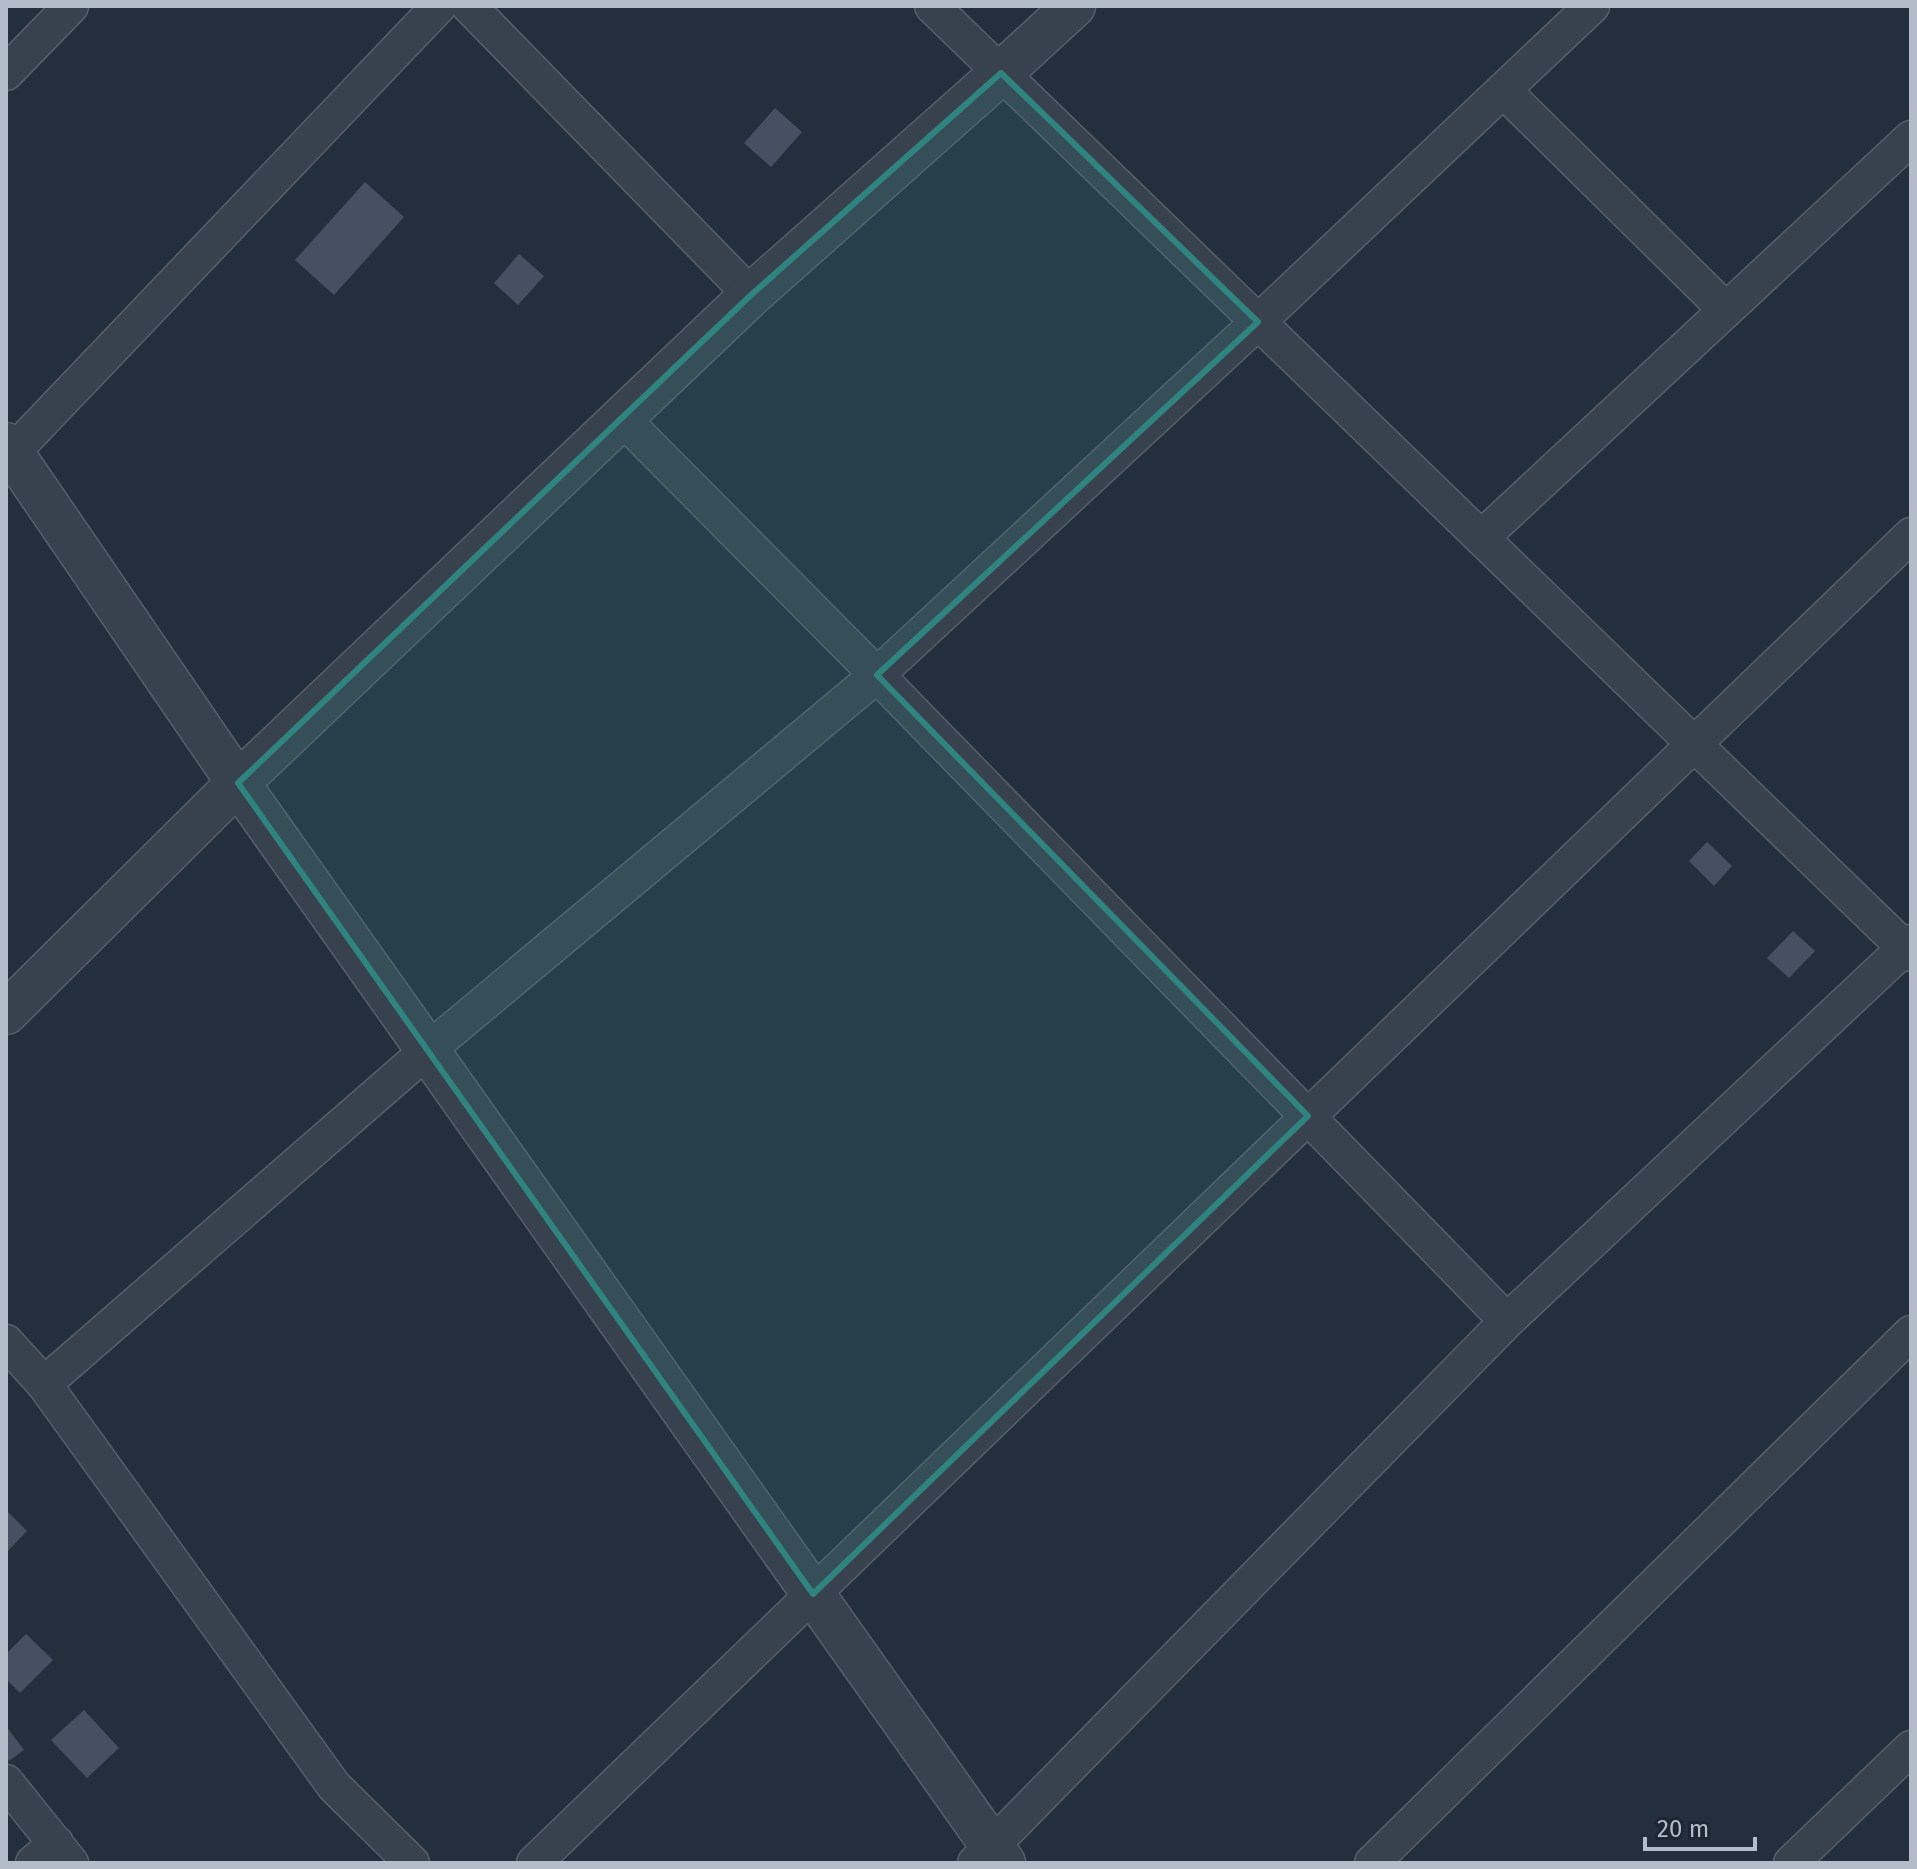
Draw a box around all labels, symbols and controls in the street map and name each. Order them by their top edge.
scale bar [1645,1801,1755,1851]
text: 20 m [1657,1815,1709,1843]

